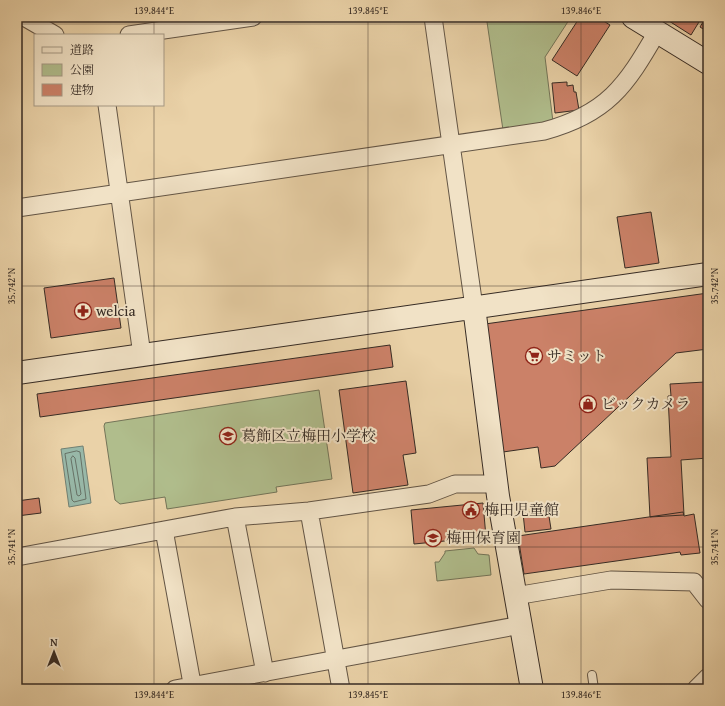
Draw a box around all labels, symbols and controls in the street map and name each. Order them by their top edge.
text: 139.844°E [134,3,174,18]
text: 139.845°E [348,3,388,18]
text: 139.846°E [561,3,601,18]
legend [34,34,164,106]
text: 道路 [70,41,94,58]
text: 公園 [70,61,94,78]
text: 建物 [70,81,94,98]
text: 35.742°N [4,267,19,304]
text: 35.742°N [707,267,722,304]
place label: welcia [96,300,136,321]
pharmacy icon: welcia [73,301,93,321]
place label: サミット [547,345,607,366]
supermarket icon: サミット [524,346,544,366]
place label: ビックカメラ [601,393,690,414]
shop icon: ビックカメラ [578,394,598,414]
place label: 葛飾区立梅田小学校 [241,425,376,446]
school or university icon: 葛飾区立梅田小学校 [218,426,238,446]
place label: 梅田児童館 [484,499,559,520]
public building icon: 梅田児童館 [461,500,481,520]
place label: 梅田保育園 [446,527,521,548]
text: 35.741°N [4,528,19,565]
school or university icon: 梅田保育園 [423,528,443,548]
text: 35.741°N [707,528,722,565]
north arrow [34,632,74,672]
text: N [50,634,58,650]
text: 139.844°E [134,687,174,702]
text: 139.845°E [348,687,388,702]
text: 139.846°E [561,687,601,702]

